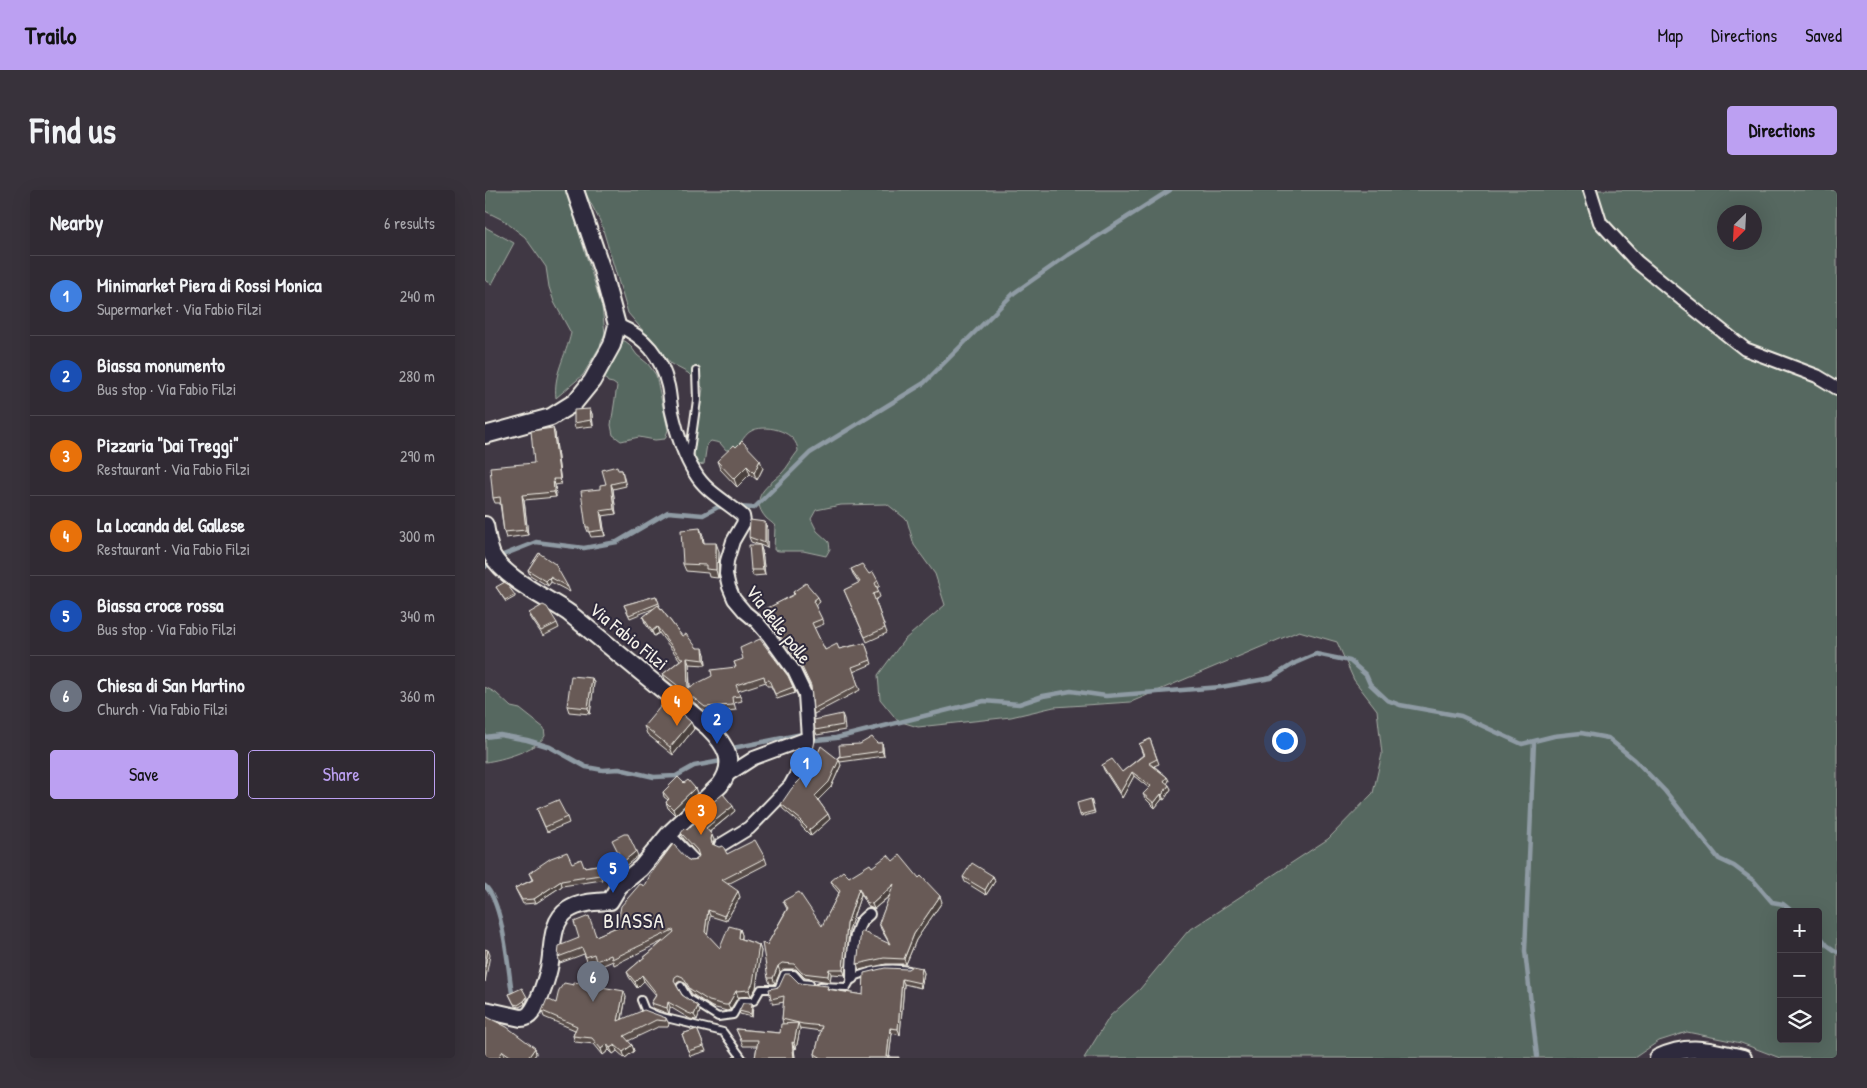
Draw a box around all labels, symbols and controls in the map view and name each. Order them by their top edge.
text: Trailo [25,19,76,51]
text: Map [1658,23,1683,48]
text: Directions [1711,23,1777,48]
text: Saved [1805,23,1842,48]
button: Directions [1727,106,1837,155]
text: Find us [30,107,116,154]
north arrow [1717,205,1762,250]
text: Nearby [50,208,103,237]
text: 6 results [384,212,435,234]
text: Minimarket Piera di Rossi Monica [97,272,322,298]
text: 1 [63,285,69,307]
text: 240 m [400,285,435,307]
text: Supermarket · Via Fabio Filzi [97,298,262,320]
text: Biassa monumento [97,352,225,378]
text: 2 [62,365,70,387]
text: 280 m [399,365,435,387]
text: Bus stop · Via Fabio Filzi [97,378,236,400]
text: Pizzaria "Dai Treggi" [97,432,239,458]
text: 3 [62,445,70,467]
text: 290 m [400,445,435,467]
text: Restaurant · Via Fabio Filzi [97,458,250,480]
text: La Locanda del Gallese [97,512,245,538]
text: 4 [63,525,69,547]
text: 300 m [399,525,435,547]
text: Restaurant · Via Fabio Filzi [97,538,250,560]
street label: Via delle polle [740,579,818,669]
text: Biassa croce rossa [97,592,223,618]
street label: Via Fabio Filzi [584,596,674,676]
text: 5 [63,605,69,627]
text: 340 m [400,605,435,627]
text: Bus stop · Via Fabio Filzi [97,618,236,640]
text: Chiesa di San Martino [97,672,245,698]
text: 6 [63,685,69,707]
text: 360 m [400,685,435,707]
pin: 4 [661,685,693,726]
text: Church · Via Fabio Filzi [97,698,228,720]
pin: 2 [701,703,733,744]
your location [1272,728,1298,754]
pin: 1 [790,747,822,788]
button: Save [50,750,238,799]
button: Share [248,750,435,799]
pin: 3 [685,794,717,835]
pin: 5 [597,852,629,893]
district label: BIASSA [603,906,665,935]
map controls [1777,908,1822,1043]
button: + [1777,908,1822,953]
button: − [1777,953,1822,998]
pin: 6 [577,961,609,1002]
button: layers [1777,998,1822,1043]

